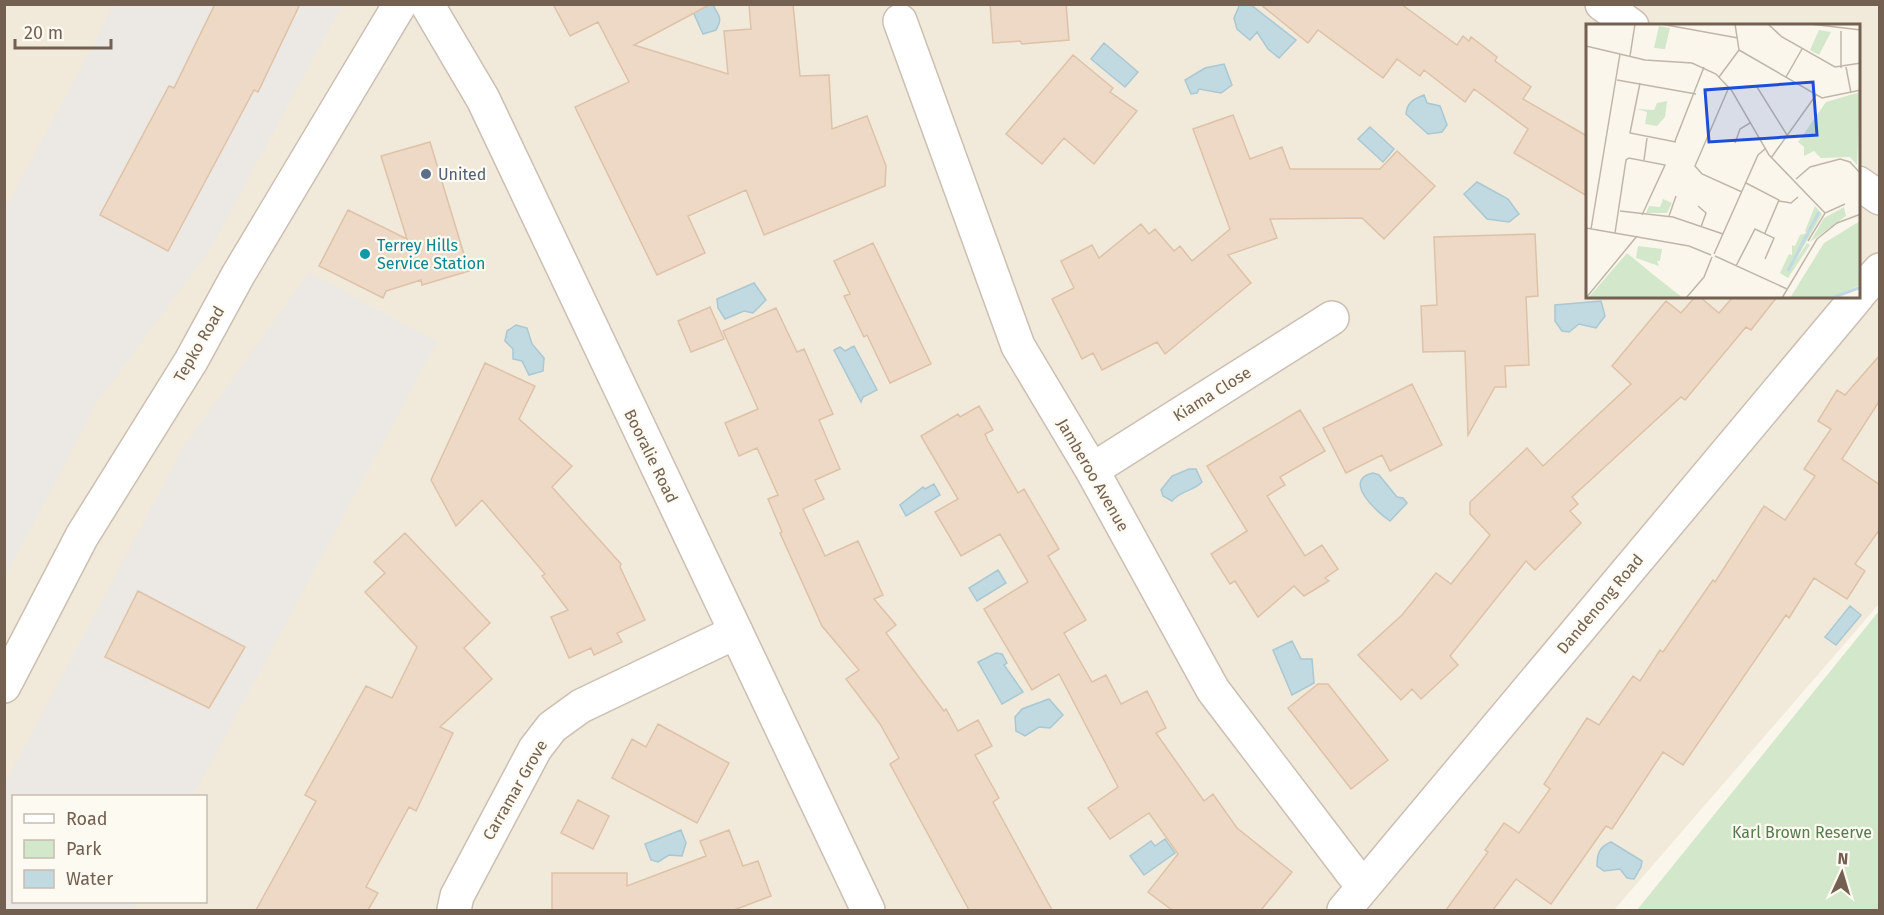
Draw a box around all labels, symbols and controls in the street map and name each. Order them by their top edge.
scale bar [15,12,111,50]
text: 20 m [24,22,63,44]
inset map [1586,24,1860,298]
place label: United [438,165,486,184]
marker: United [419,167,433,181]
place label: Terrey Hills Service Station [377,236,485,273]
marker: Terrey Hills Service Station [358,247,372,261]
street label: Tepko Road [170,303,228,385]
street label: Kiama Close [1170,363,1254,425]
street label: Booralie Road [620,406,682,506]
street label: Jamberoo Avenue [1053,415,1133,535]
street label: Dandenong Road [1553,550,1647,658]
street label: Carramar Grove [479,737,551,843]
legend [12,795,207,903]
text: Road [66,808,108,830]
park label: Karl Brown Reserve [1732,823,1872,842]
text: Park [66,838,102,860]
north arrow [1812,843,1872,903]
text: N [1837,849,1849,868]
text: Water [66,868,113,890]

